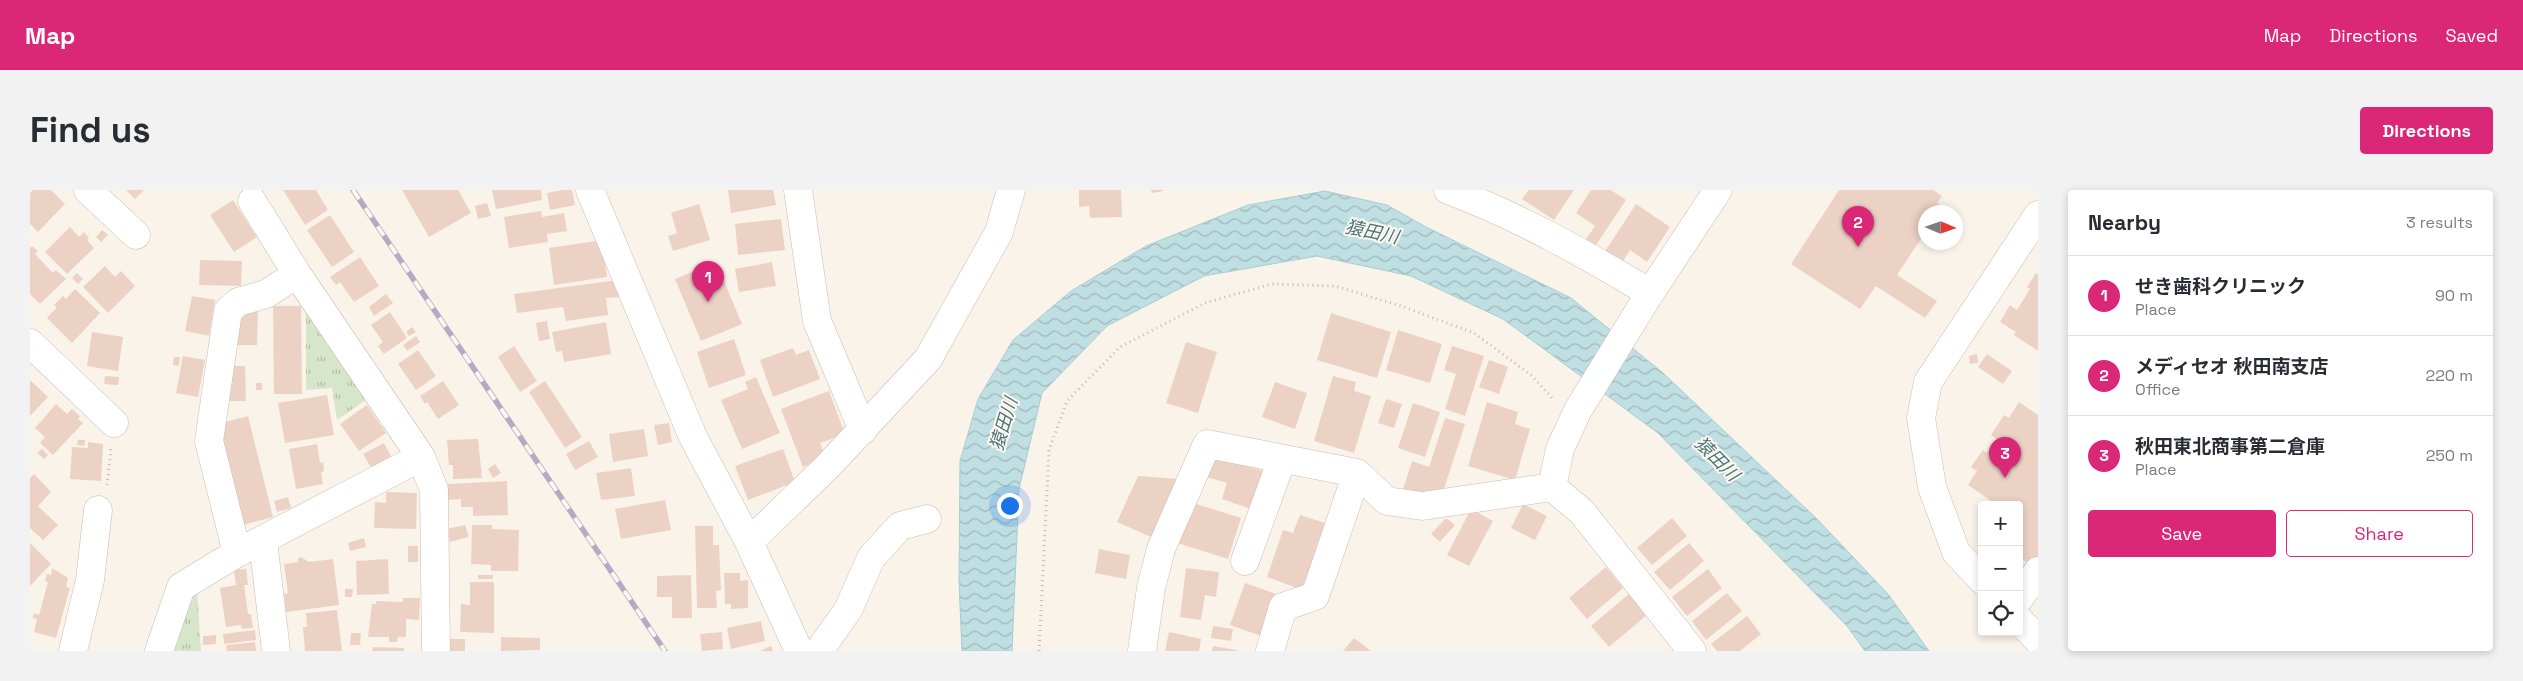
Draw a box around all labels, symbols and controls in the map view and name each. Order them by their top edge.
text: Map [25,20,75,51]
text: Map [2264,24,2301,47]
text: Directions [2329,24,2418,47]
text: Saved [2446,24,2498,47]
button: Directions [2360,107,2493,154]
text: Find us [30,108,151,152]
north arrow [1918,205,1963,250]
pin: 2 [1842,206,1874,247]
text: Nearby [2088,209,2161,236]
text: 3 results [2406,212,2473,233]
water label: 猿田川 [1343,215,1403,249]
pin: 1 [692,261,724,302]
text: せき歯科クリニック [2135,274,2306,299]
text: 1 [2100,285,2108,306]
text: 90 m [2435,285,2473,306]
text: Place [2135,299,2177,320]
text: メディセオ 秋田南支店 [2135,354,2329,379]
text: 2 [2099,365,2109,386]
text: 220 m [2426,365,2473,386]
text: Office [2135,379,2181,400]
water label: 猿田川 [985,393,1023,453]
water label: 猿田川 [1690,431,1746,487]
text: 秋田東北商事第二倉庫 [2135,434,2325,459]
pin: 3 [1989,437,2021,478]
text: 3 [2099,445,2109,466]
text: 250 m [2426,445,2473,466]
text: Place [2135,459,2177,480]
your location [997,493,1023,519]
map controls [1978,501,2023,636]
button: + [1978,501,2023,546]
button: Save [2088,510,2276,557]
button: Share [2286,510,2473,557]
button: − [1978,546,2023,591]
button: locate [1978,591,2023,636]

